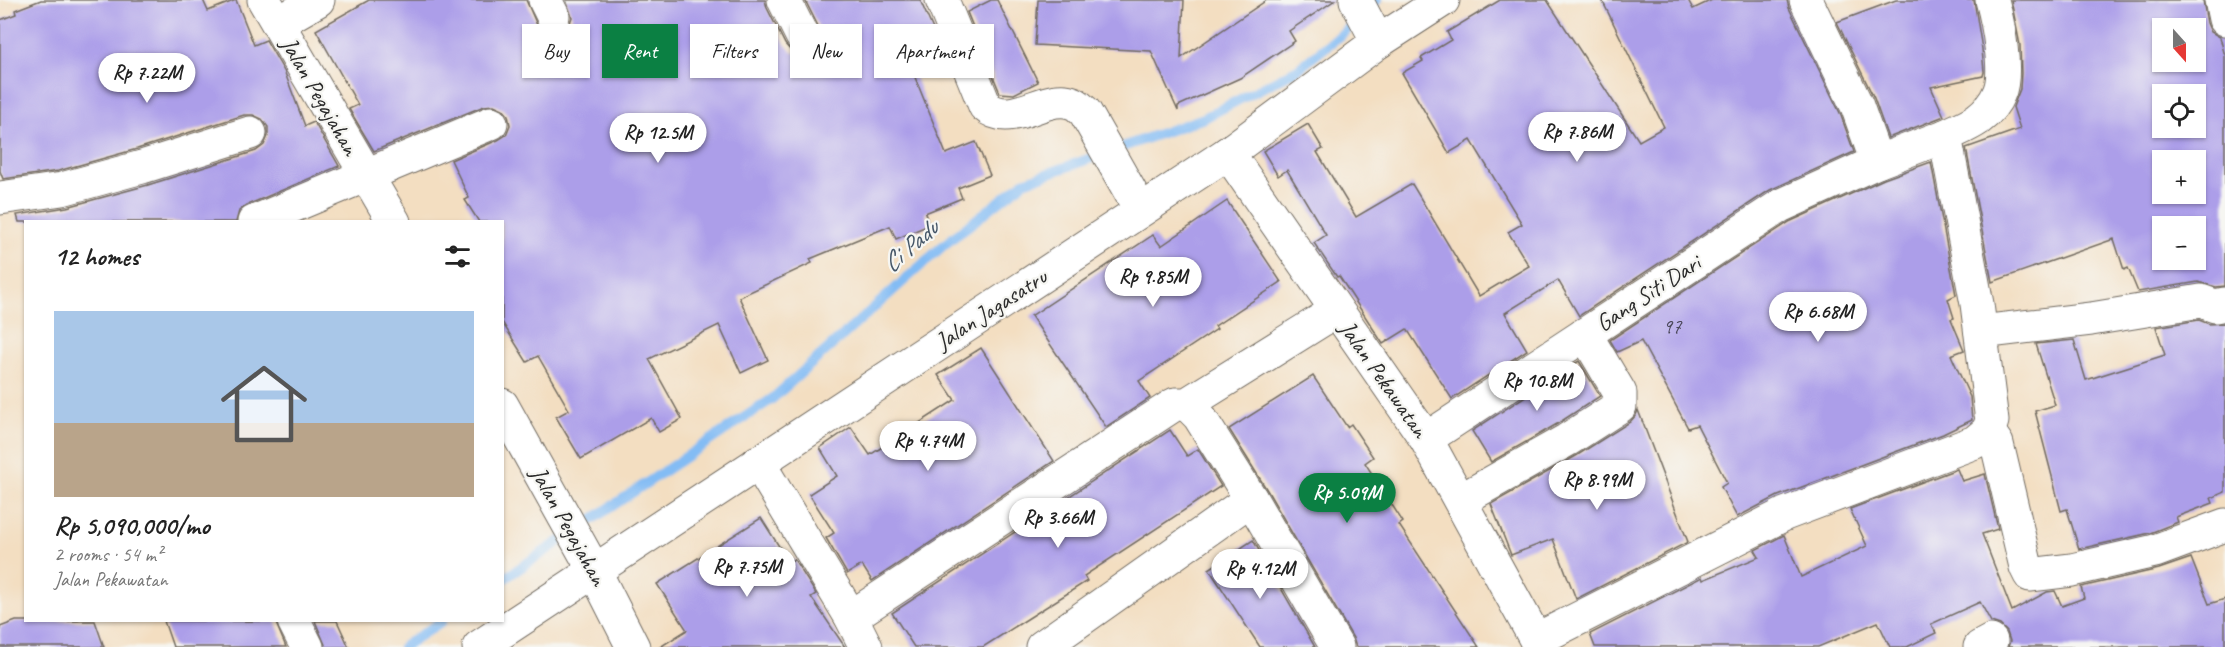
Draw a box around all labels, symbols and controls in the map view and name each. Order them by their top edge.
north arrow [2152,18,2206,72]
map controls [2152,18,2206,270]
chip: Buy [522,24,590,78]
chip: Rent [602,24,678,78]
chip: Filters [690,24,778,78]
chip: New [790,24,862,78]
chip: Apartment [874,24,994,78]
street label: Jalan Pegajahan [274,31,366,162]
pin: Rp 7.22M [85,53,209,104]
text: Rp 7.22M [112,60,182,85]
button: locate [2152,84,2206,138]
pin: Rp 7.86M [1515,112,1639,163]
pin: Rp 12.5M [596,113,720,164]
text: Rp 7.86M [1542,119,1612,144]
text: Rp 12.5M [624,120,692,145]
button: + [2152,150,2206,204]
water label: Ci Padu [875,210,948,280]
button: − [2152,216,2206,270]
text: 12 homes [54,240,139,273]
icon: filters [441,240,474,273]
street label: Gang Siti Dari [1590,247,1708,338]
pin: Rp 9.85M [1091,257,1215,308]
street label: Jalan Jagasatru [929,261,1054,357]
text: Rp 9.85M [1119,264,1187,289]
pin: Rp 6.68M [1756,292,1880,343]
text: Rp 6.68M [1783,299,1853,324]
house number: 97 [1663,313,1683,339]
street label: Jalan Pekawatan [1332,314,1436,444]
icon: home [210,350,318,458]
pin: Rp 10.8M [1475,361,1599,412]
text: Rp 10.8M [1502,368,1572,393]
pin: Rp 4.74M [866,421,990,472]
text: Rp 4.74M [893,428,963,453]
street label: Jalan Pegajahan [523,460,615,592]
pin: Rp 8.99M [1535,460,1659,511]
text: Rp 8.99M [1563,467,1631,492]
pin: Rp 5.09M [1285,473,1409,524]
text: Rp 5.09M [1313,480,1381,505]
pin: Rp 3.66M [996,498,1120,549]
text: Rp 3.66M [1023,505,1093,530]
text: Rp 5,090,000/mo [54,509,210,542]
text: 2 rooms · 54 m² [54,542,162,567]
pin: Rp 7.75M [685,547,809,598]
pin: Rp 4.12M [1198,549,1322,600]
text: Rp 7.75M [713,554,781,579]
text: Rp 4.12M [1225,556,1295,581]
text: Jalan Pekawatan [54,567,167,592]

